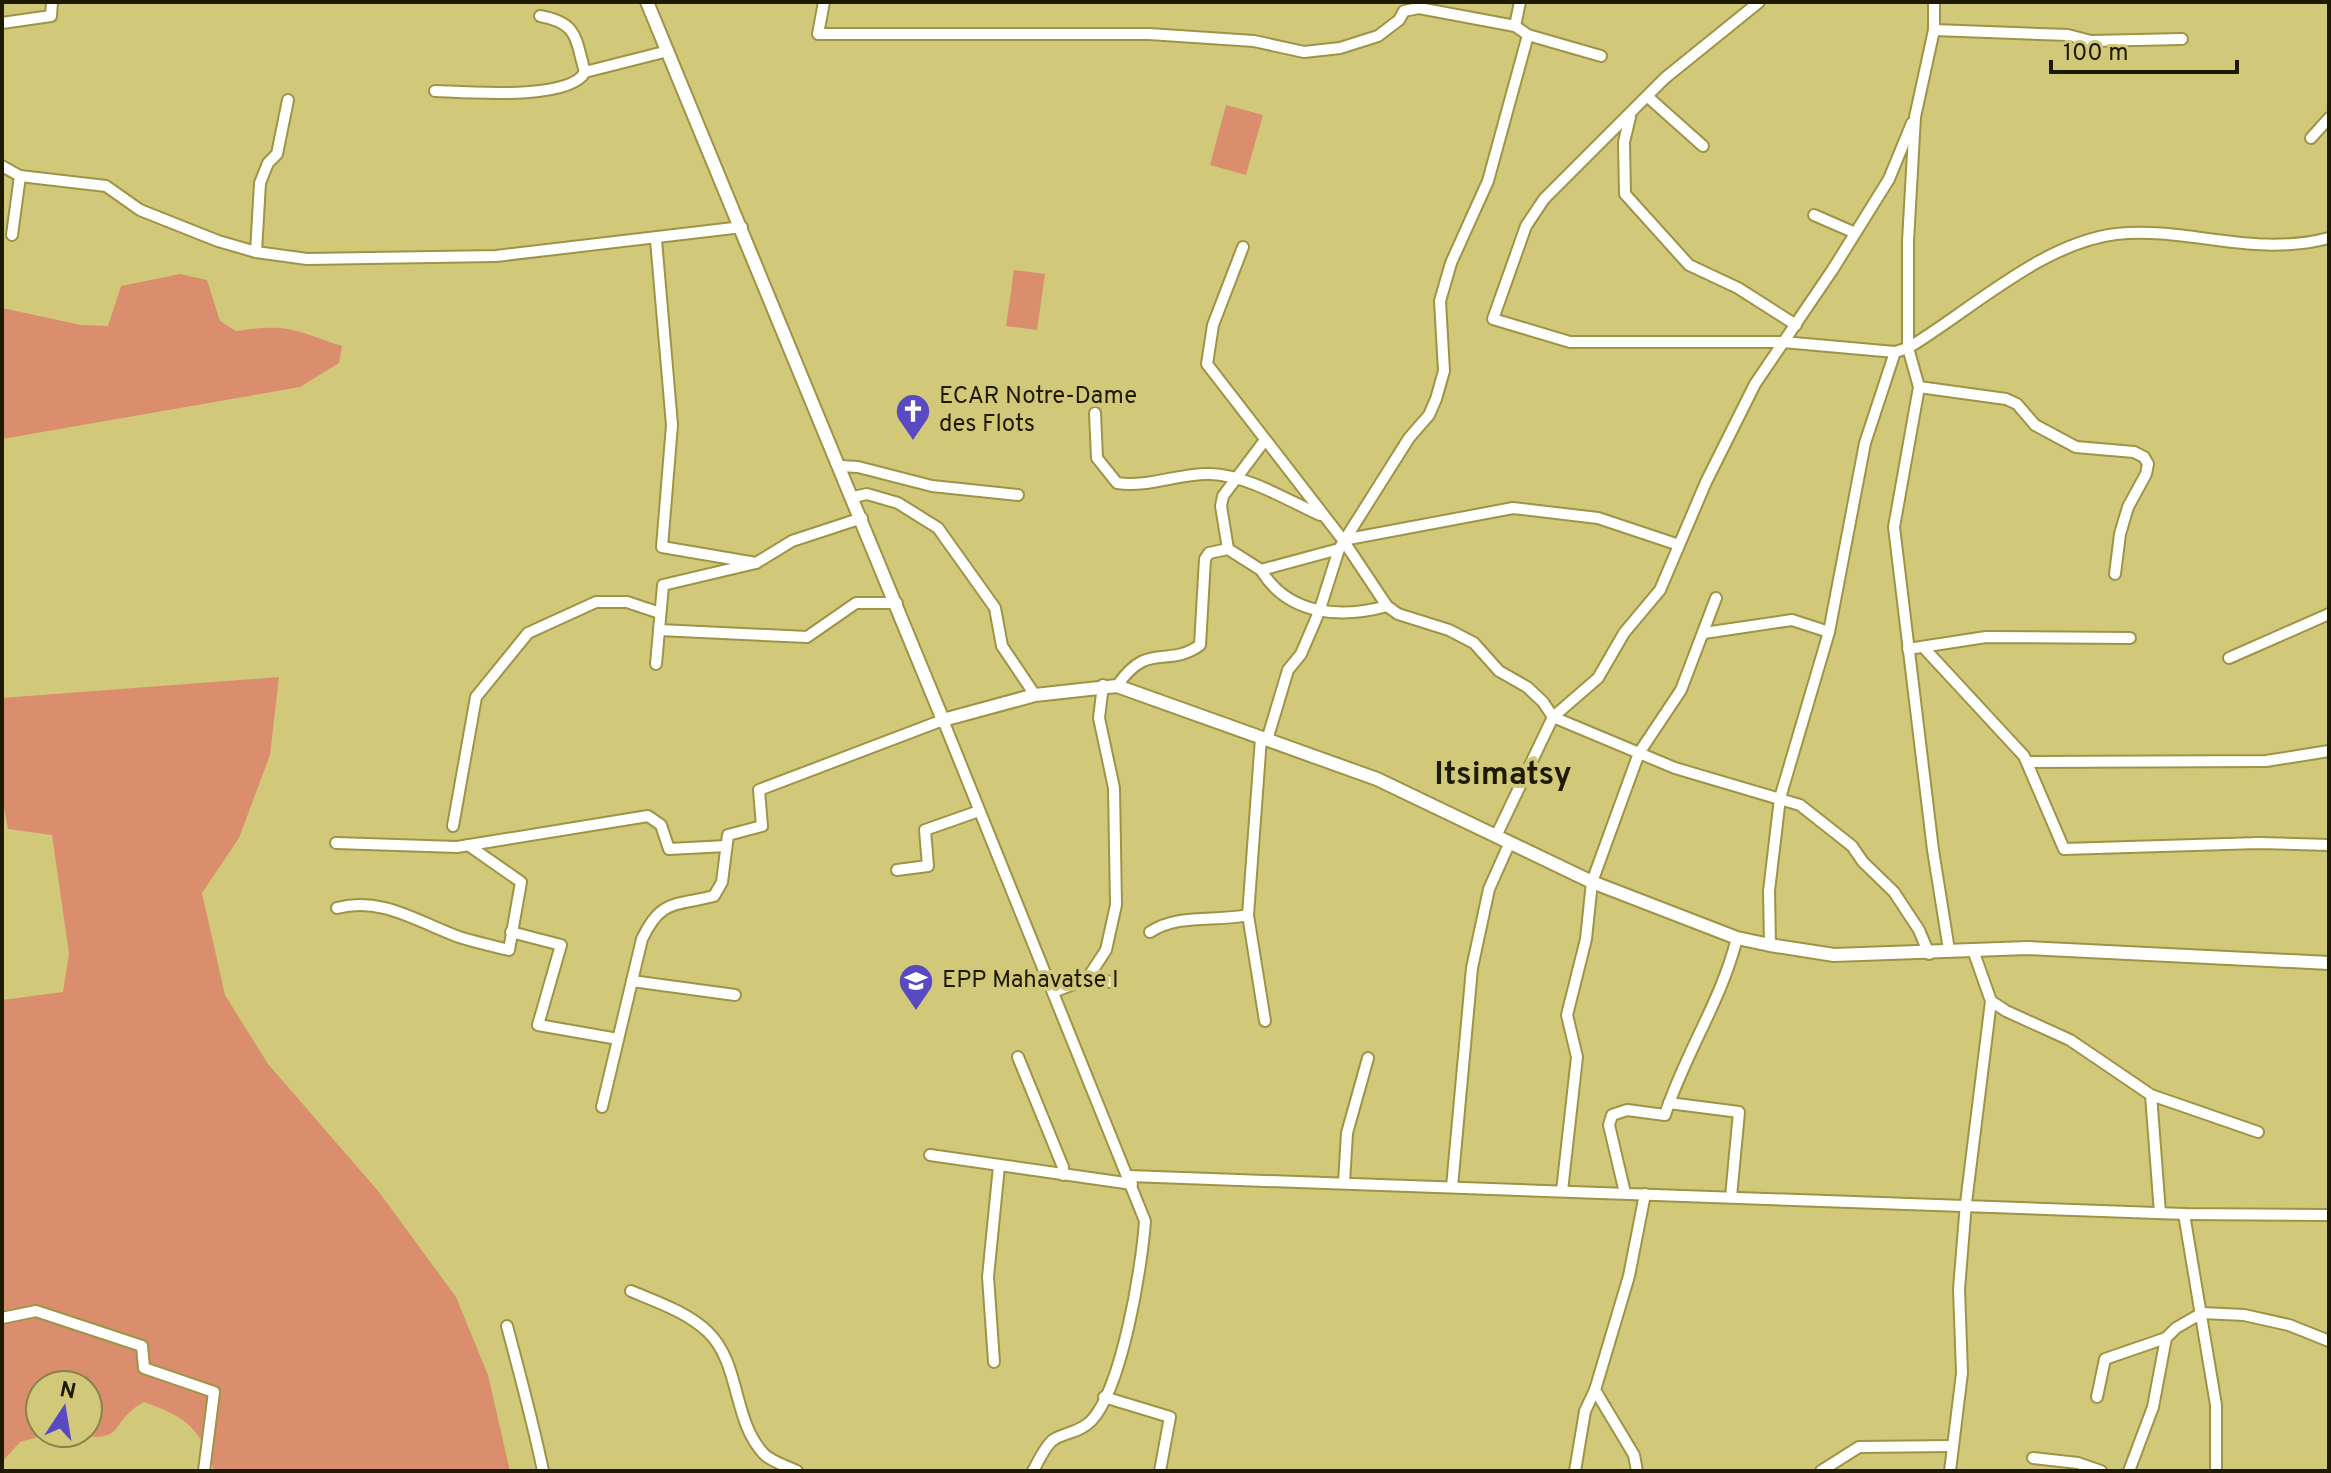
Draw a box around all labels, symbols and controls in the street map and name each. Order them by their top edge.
scale bar [2051,24,2237,74]
text: 100 m [2063,39,2129,69]
place label: ECAR Notre-Dame des Flots [939,382,1137,440]
church icon: ECAR Notre-Dame des Flots [894,392,932,442]
district label: Itsimatsy [1434,756,1572,796]
school or university icon: EPP Mahavatse I [897,962,935,1012]
place label: EPP Mahavatse I [942,966,1119,996]
north arrow [24,1369,104,1449]
text: N [57,1377,78,1407]

